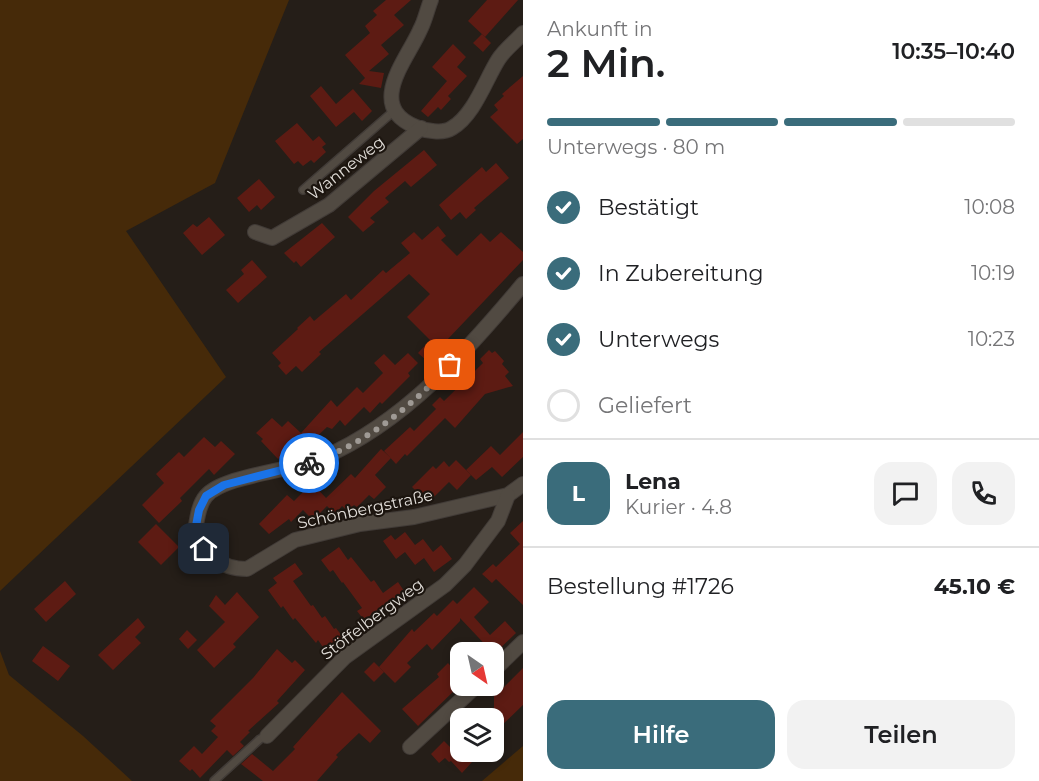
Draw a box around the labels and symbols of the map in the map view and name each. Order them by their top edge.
street label: Wanneweg [304,132,388,204]
pin [424,339,475,390]
courier [279,433,339,493]
street label: Schönbergstraße [296,485,434,533]
pin [178,523,229,574]
street label: Stöffelbergweg [317,574,427,664]
north arrow [450,642,504,696]

